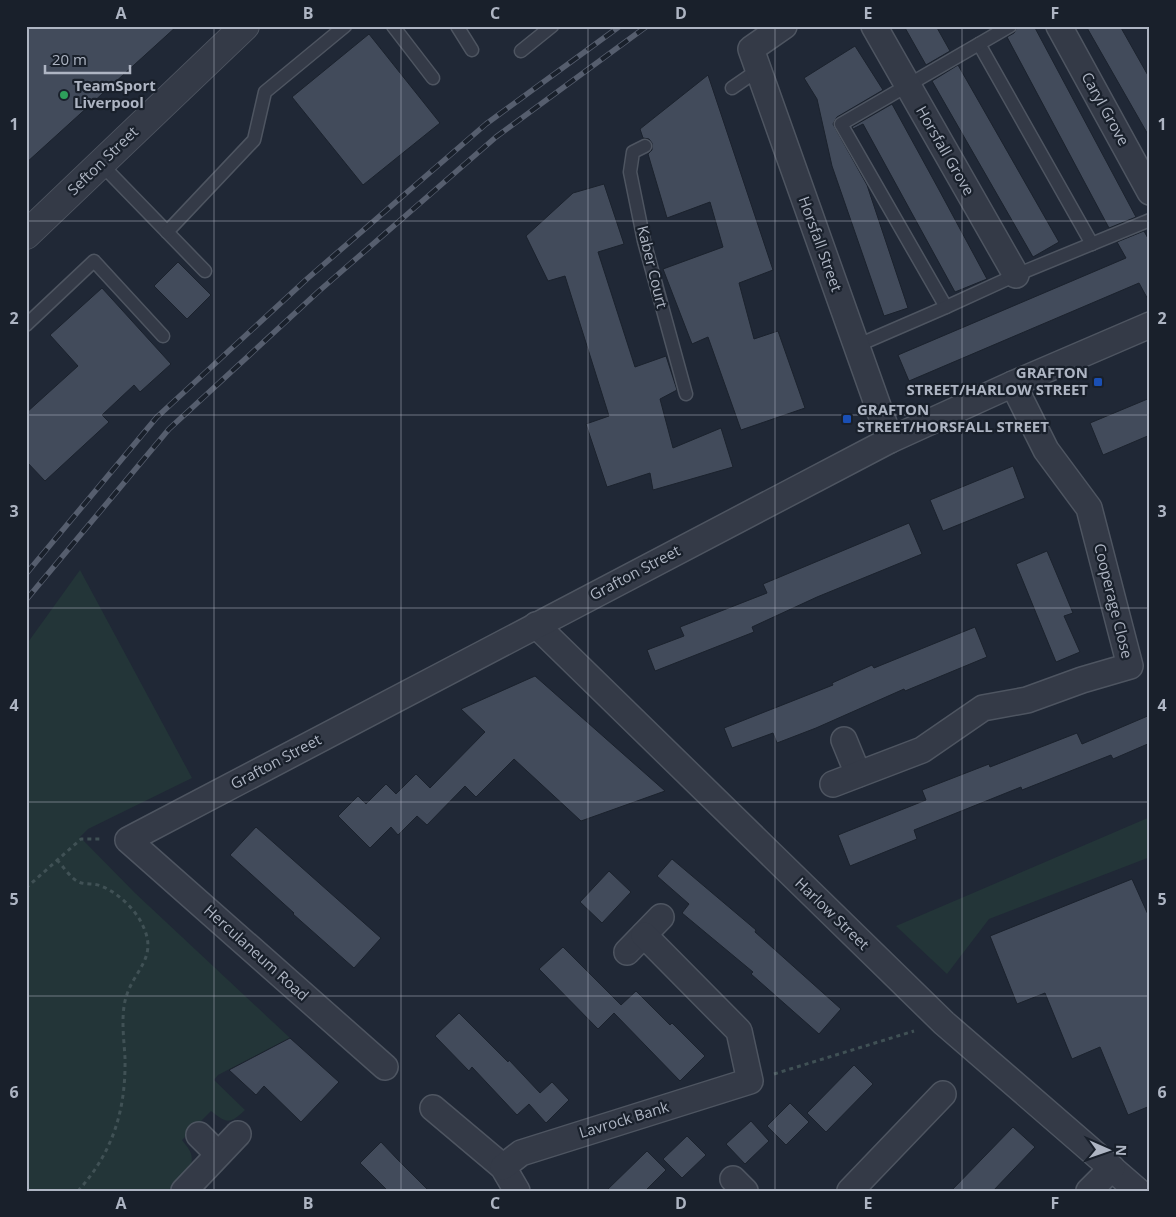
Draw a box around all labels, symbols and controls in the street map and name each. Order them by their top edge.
text: A [115,2,127,24]
text: B [303,2,313,24]
text: C [490,2,500,24]
text: D [675,2,687,24]
text: E [864,2,873,24]
text: F [1051,2,1059,24]
scale bar [45,42,130,74]
text: 20 m [52,49,87,69]
street label: Caryl Grove [1077,68,1134,149]
place label: TeamSport Liverpool [74,75,156,112]
marker: TeamSport Liverpool [58,89,70,101]
street label: Horsfall Grove [912,102,980,199]
text: 1 [9,113,19,135]
text: 1 [1157,113,1167,135]
street label: Sefton Street [63,121,142,199]
street label: Horsfall Street [794,193,847,294]
street label: Kaber Court [633,223,673,310]
text: 2 [9,307,19,329]
text: 2 [1157,307,1167,329]
place label: GRAFTON STREET/HARLOW STREET [907,362,1088,399]
marker: GRAFTON STREET/HARLOW STREET [1092,376,1104,388]
place label: GRAFTON STREET/HORSFALL STREET [857,399,1049,436]
marker: GRAFTON STREET/HORSFALL STREET [841,413,853,425]
text: 3 [9,500,19,522]
text: 3 [1157,500,1167,522]
street label: Grafton Street [586,540,683,604]
street label: Cooperage Close [1090,541,1138,660]
text: 4 [9,694,19,716]
text: 4 [1157,694,1167,716]
street label: Grafton Street [227,729,324,793]
street label: Harlow Street [791,873,874,954]
text: 5 [9,888,19,910]
text: 5 [1157,888,1167,910]
street label: Herculaneum Road [200,900,313,1005]
text: 6 [9,1081,19,1103]
text: 6 [1157,1081,1167,1103]
street label: Lavrock Bank [576,1096,671,1142]
north arrow [1084,1124,1134,1174]
text: N [1112,1144,1131,1156]
text: A [115,1192,127,1214]
text: B [303,1192,313,1214]
text: C [490,1192,500,1214]
text: D [675,1192,687,1214]
text: E [864,1192,873,1214]
text: F [1051,1192,1059,1214]

